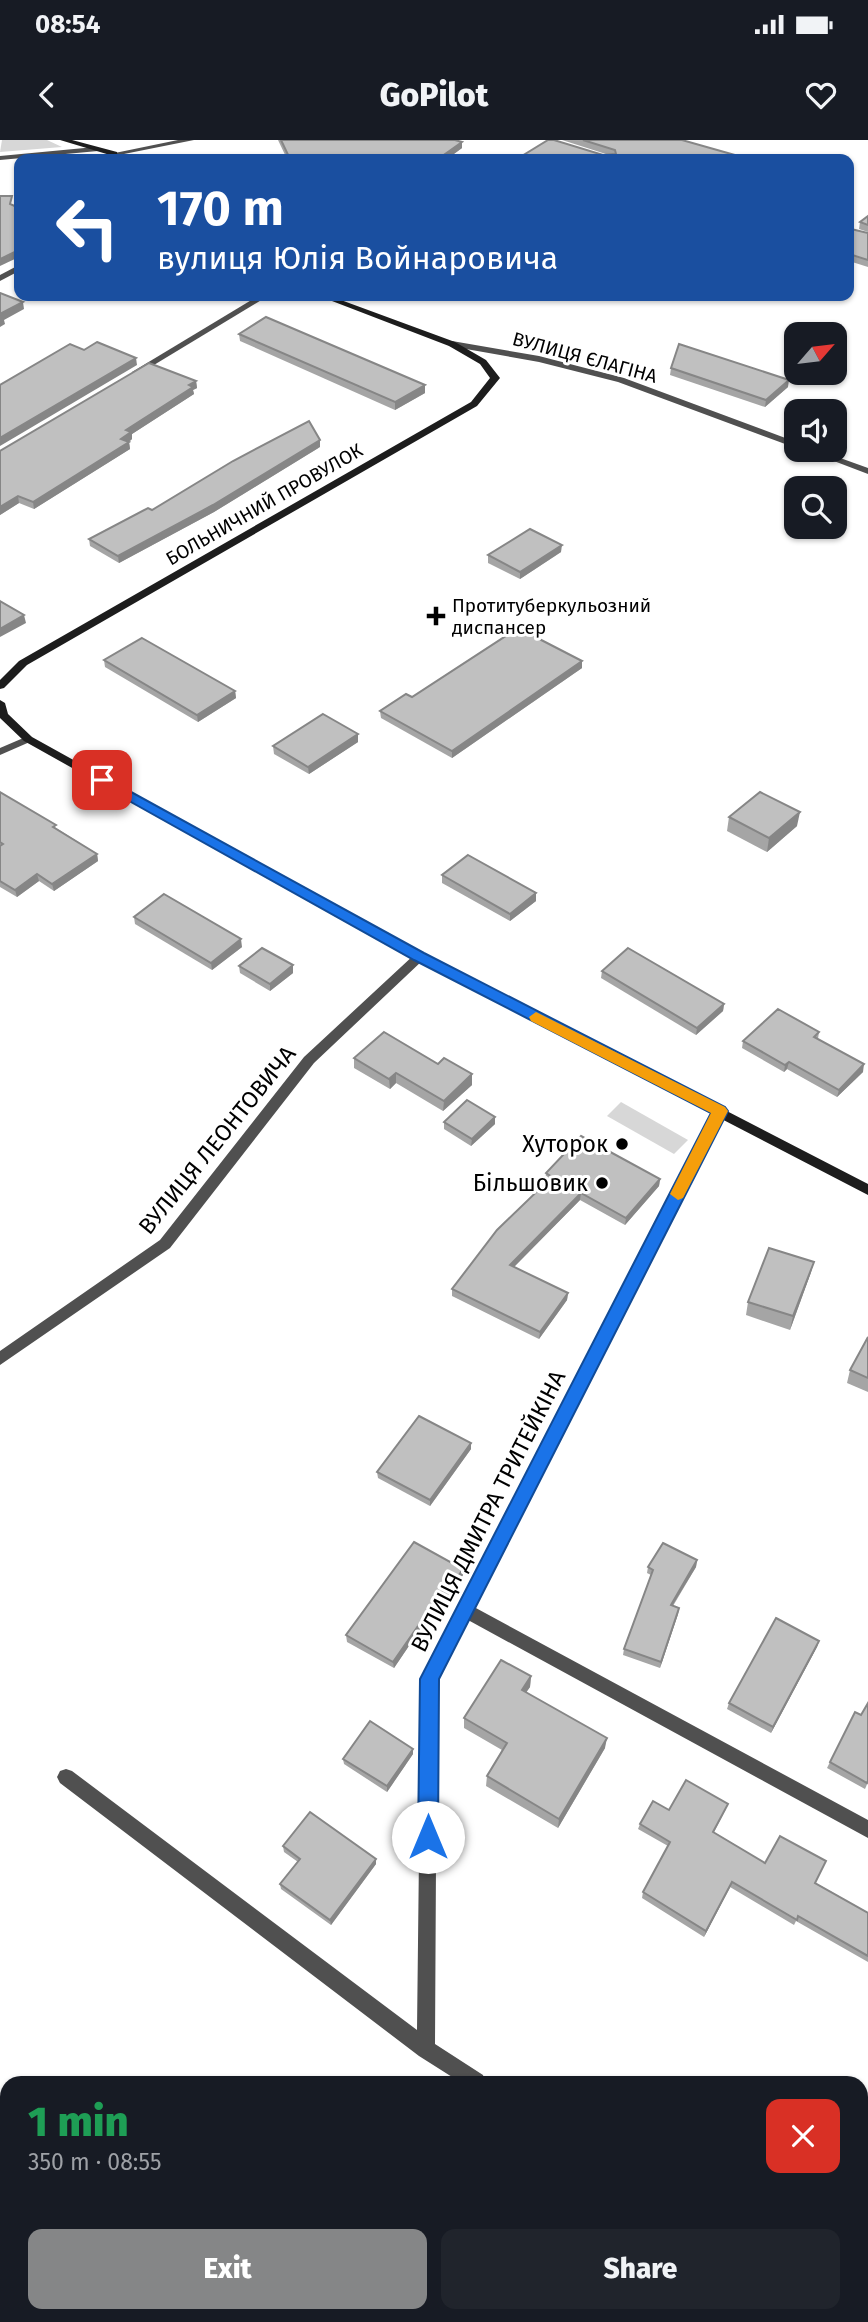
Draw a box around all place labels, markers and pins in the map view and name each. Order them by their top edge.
place label: Протитуберкульозний диспансер [452,594,651,639]
marker: Протитуберкульозний диспансер [426,606,446,626]
pin [72,750,132,810]
place label: Хуторок [522,1130,608,1158]
marker: Хуторок [614,1136,630,1152]
place label: Більшовик [473,1169,588,1197]
marker: Більшовик [594,1175,610,1191]

